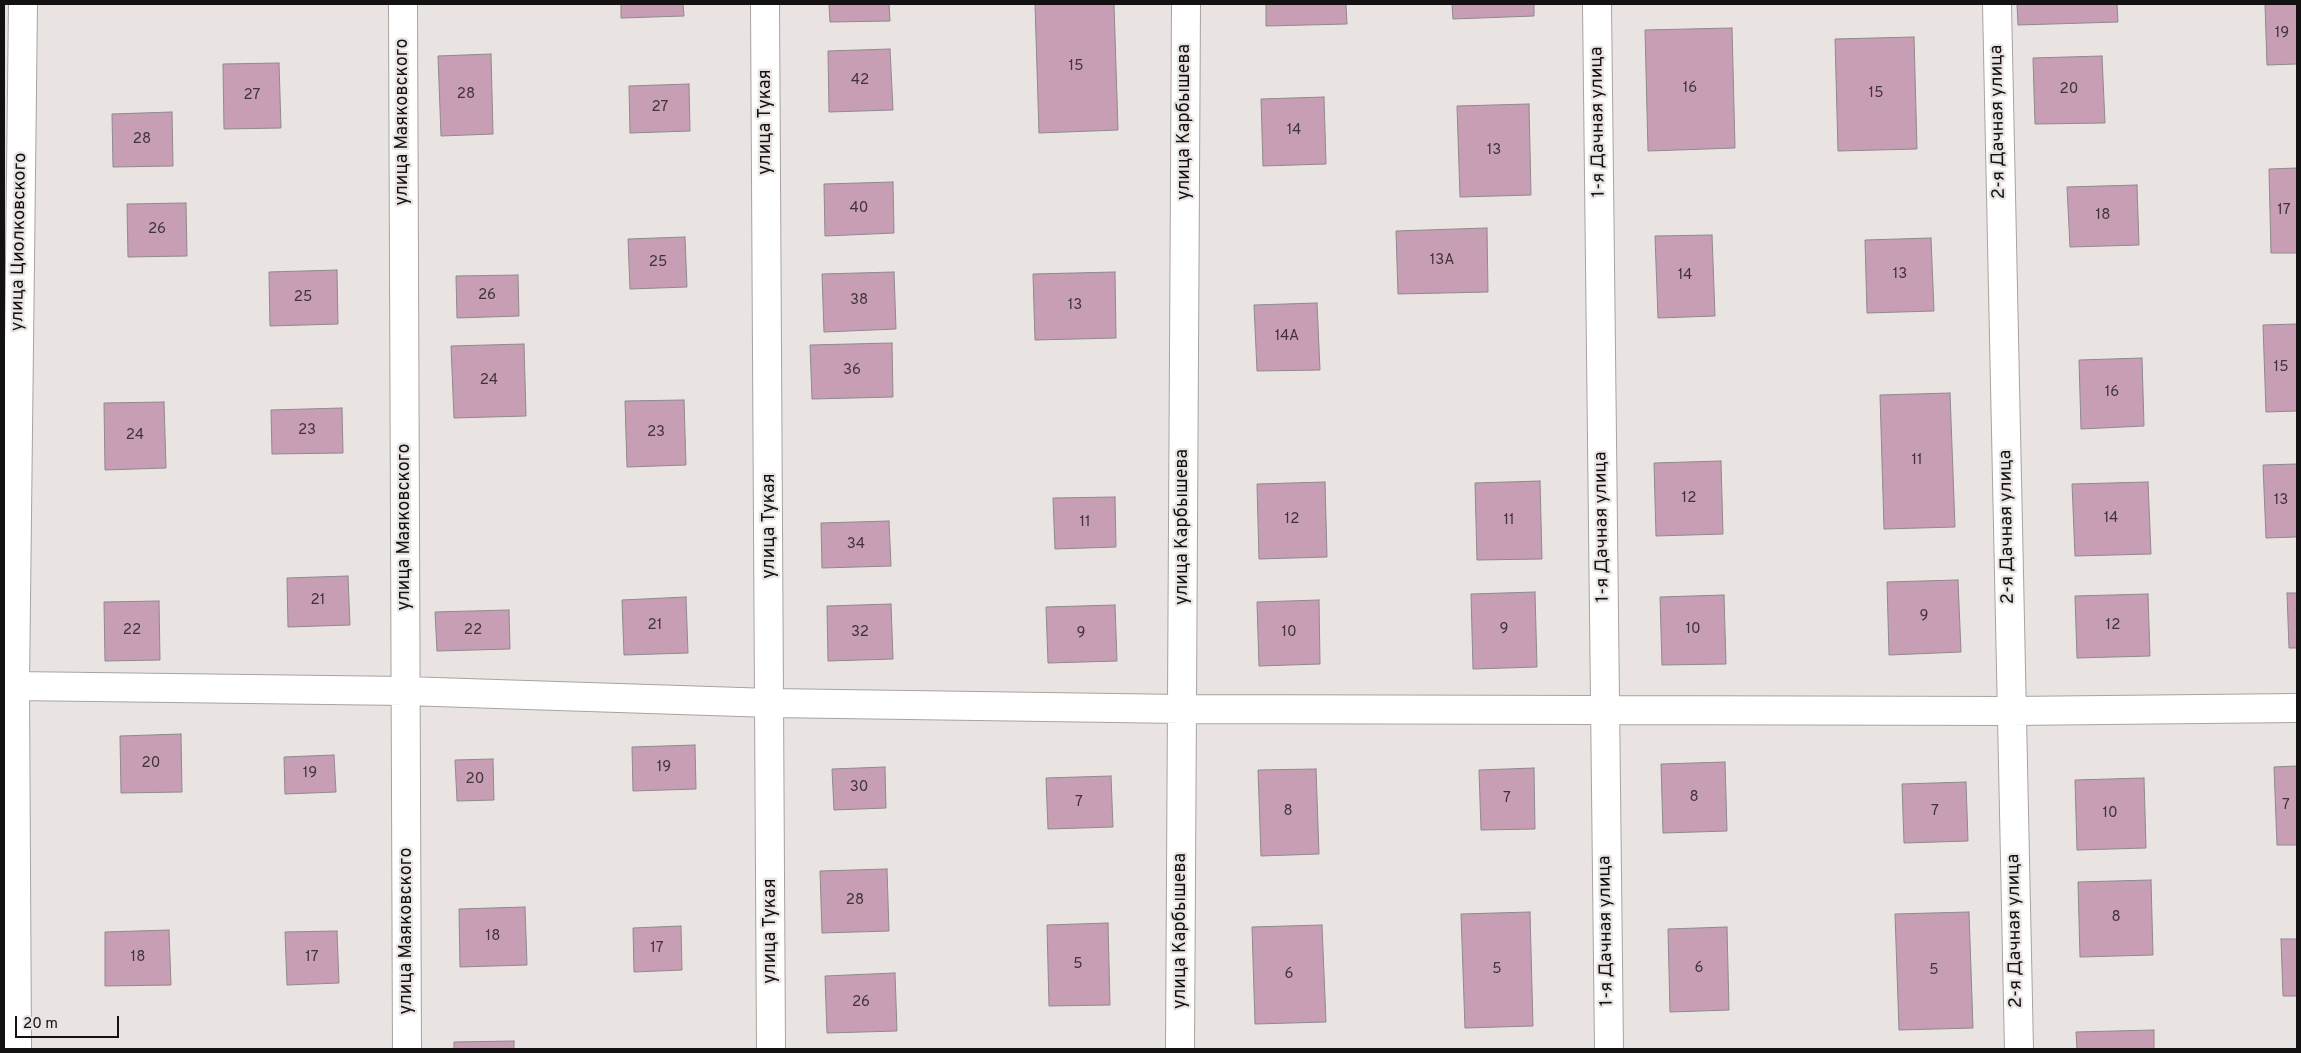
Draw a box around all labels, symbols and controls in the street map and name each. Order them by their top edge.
house number: 19 [2275,25,2289,43]
street label: улица Маяковского [392,38,414,206]
street label: улица Карбышева [1174,44,1196,200]
street label: 2-я Дачная улица [1987,45,2011,199]
street label: 1-я Дачная улица [1587,47,1611,197]
house number: 15 [1069,58,1083,76]
street label: улица Тукая [755,69,777,175]
house number: 42 [851,72,869,90]
house number: 16 [1683,80,1697,98]
house number: 20 [2060,81,2078,99]
house number: 15 [1869,85,1883,103]
house number: 28 [457,86,475,104]
house number: 27 [244,87,260,105]
house number: 27 [652,99,668,117]
house number: 14 [1287,122,1301,140]
house number: 28 [133,131,151,149]
house number: 13 [1487,142,1501,160]
street label: улица Циолковского [8,153,32,331]
house number: 40 [850,200,868,218]
house number: 17 [2277,202,2291,220]
house number: 18 [2096,207,2110,225]
house number: 26 [148,221,166,239]
house number: 13А [1430,252,1454,270]
house number: 25 [649,254,667,272]
house number: 13 [1893,266,1907,284]
house number: 14 [1678,267,1692,285]
house number: 26 [478,287,496,305]
house number: 25 [294,289,312,307]
house number: 38 [850,292,868,310]
house number: 13 [1068,297,1082,315]
house number: 14А [1275,328,1299,346]
house number: 15 [2274,359,2288,377]
house number: 36 [843,362,861,380]
house number: 24 [480,372,498,390]
house number: 16 [2105,384,2119,402]
house number: 23 [298,422,316,440]
house number: 23 [647,424,665,442]
house number: 24 [126,427,144,445]
street label: улица Маяковского [394,443,416,611]
street label: улица Карбышева [1172,449,1194,605]
street label: 2-я Дачная улица [1996,450,2020,604]
street label: 1-я Дачная улица [1591,452,1615,602]
house number: 11 [1911,452,1923,470]
street label: улица Тукая [759,473,781,579]
house number: 12 [1682,490,1696,508]
house number: 13 [2274,492,2288,510]
house number: 14 [2104,510,2118,528]
house number: 12 [1285,511,1299,529]
house number: 11 [1503,512,1515,530]
house number: 11 [1079,514,1091,532]
house number: 34 [847,536,865,554]
house number: 21 [311,592,325,610]
house number: 9 [1920,608,1928,626]
house number: 21 [648,617,662,635]
house number: 12 [2106,617,2120,635]
house number: 9 [1500,621,1508,639]
house number: 10 [1685,621,1701,639]
house number: 22 [123,622,141,640]
house number: 22 [464,622,482,640]
house number: 32 [851,624,869,642]
house number: 10 [1281,624,1297,642]
house number: 9 [1077,625,1085,643]
house number: 20 [142,755,160,773]
house number: 19 [657,759,671,777]
house number: 19 [303,765,317,783]
house number: 20 [466,771,484,789]
house number: 30 [850,779,868,797]
house number: 8 [1689,789,1699,807]
house number: 7 [1503,790,1511,808]
house number: 7 [1075,794,1083,812]
house number: 7 [2282,797,2290,815]
house number: 8 [1283,803,1293,821]
house number: 7 [1931,803,1939,821]
house number: 10 [2102,805,2118,823]
street label: улица Маяковского [396,847,418,1015]
street label: улица Карбышева [1170,853,1192,1009]
street label: 2-я Дачная улица [2004,854,2028,1008]
street label: 1-я Дачная улица [1595,856,1619,1006]
street label: улица Тукая [760,878,782,984]
house number: 28 [846,892,864,910]
house number: 8 [2111,909,2121,927]
house number: 18 [486,928,500,946]
house number: 17 [650,940,664,958]
house number: 18 [131,949,145,967]
house number: 17 [305,949,319,967]
house number: 5 [1073,956,1083,974]
house number: 6 [1695,960,1703,978]
house number: 5 [1492,961,1502,979]
house number: 5 [1929,962,1939,980]
house number: 6 [1285,966,1293,984]
house number: 26 [852,994,870,1012]
scale bar [18,1006,121,1038]
text: 20 m [23,1015,58,1034]

